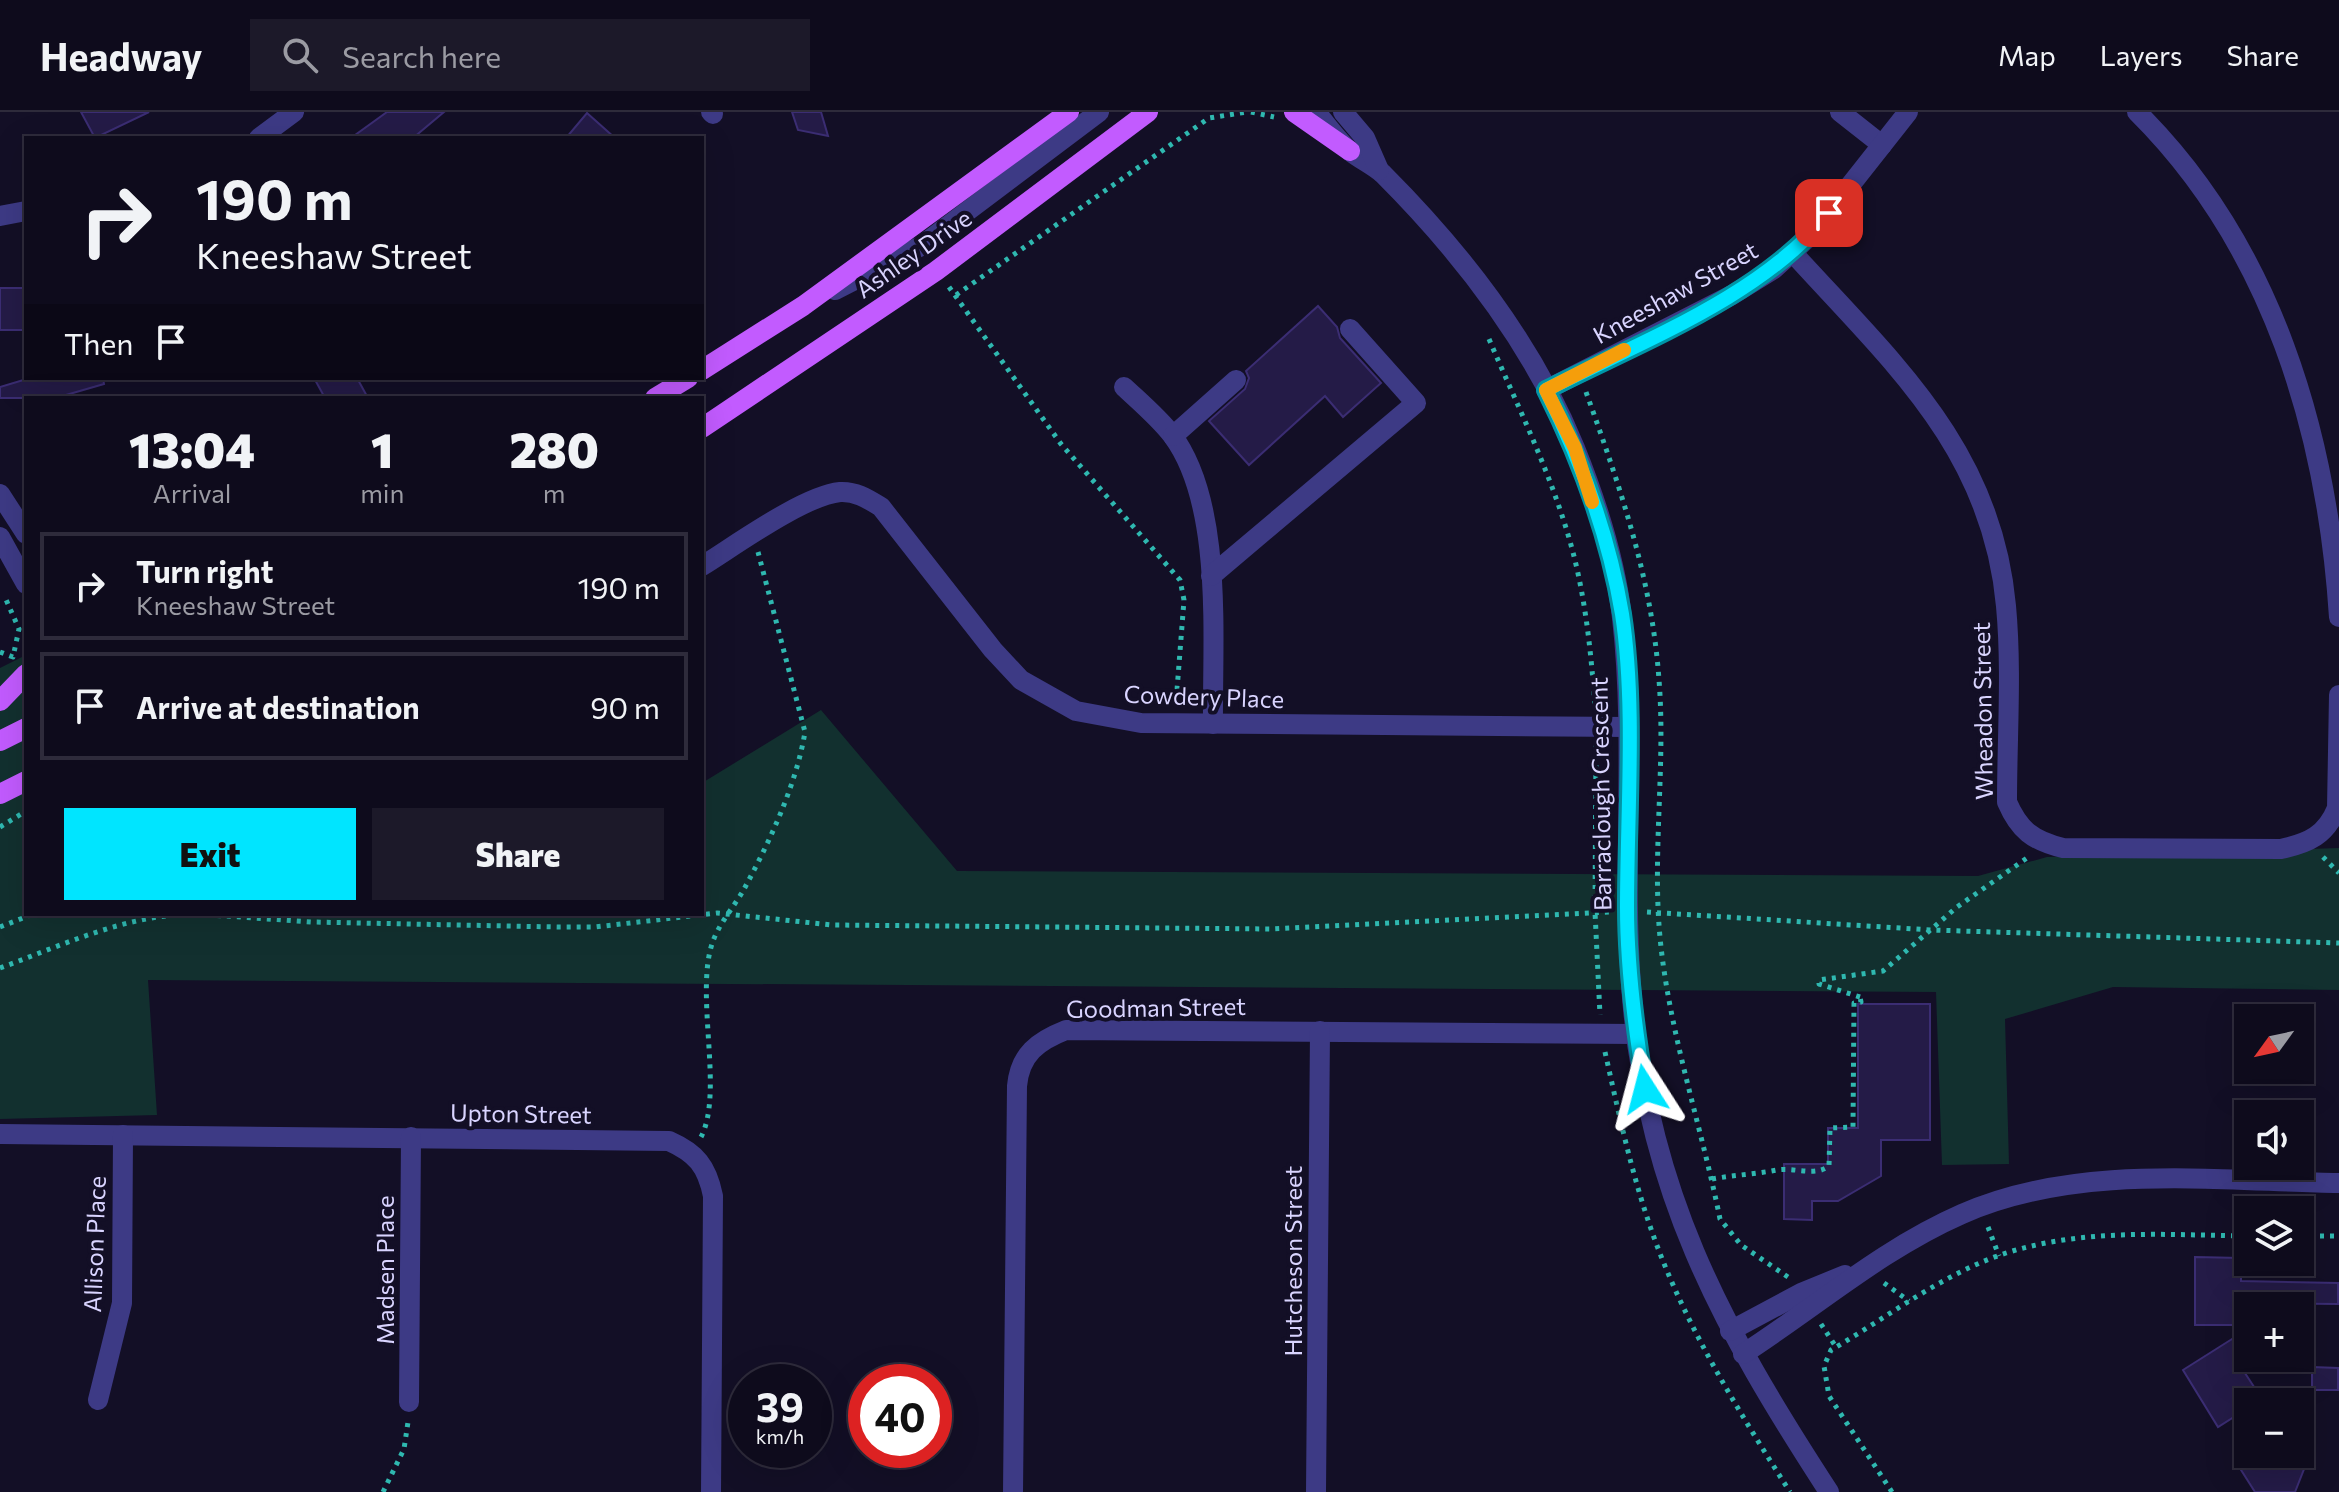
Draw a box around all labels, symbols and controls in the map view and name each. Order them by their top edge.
search box [250,19,810,91]
text: Headway [40,32,202,79]
icon: search [278,33,322,77]
text: Search here [342,37,501,74]
text: Map [1998,38,2056,72]
text: Layers [2100,38,2182,72]
text: Share [2226,38,2299,72]
text: 190 m [196,163,353,232]
icon: right [64,168,168,272]
pin [1795,179,1863,247]
icon: arrive [1807,191,1851,235]
street label: Ashley Drive [850,202,976,304]
text: Kneeshaw Street [196,232,472,276]
street label: Kneeshaw Street [1588,235,1763,349]
icon: arrive [149,320,193,364]
text: Then [64,324,133,361]
text: 13:04 [129,419,255,478]
text: 1 [371,419,394,478]
text: 280 [509,419,599,478]
text: Arrival [153,477,231,508]
text: min [360,477,404,508]
text: m [543,477,566,508]
text: Turn right [136,552,273,589]
icon: right [68,564,112,608]
text: 190 m [577,568,660,605]
text: Kneeshaw Street [136,589,335,620]
street label: Wheadon Street [1966,622,1998,800]
street label: Barraclough Crescent [1583,677,1617,911]
street label: Cowdery Place [1123,679,1285,713]
icon: arrive [68,684,112,728]
text: Arrive at destination [136,688,420,725]
text: 90 m [590,688,660,725]
button: Exit [64,808,356,900]
button: Share [372,808,664,900]
street label: Goodman Street [1066,991,1246,1023]
north arrow [2234,1004,2314,1084]
map controls [2234,1004,2314,1468]
position arrow [1603,1047,1687,1131]
street label: Upton Street [450,1097,592,1129]
button: sound [2234,1100,2314,1180]
street label: Hutcheson Street [1278,1165,1307,1356]
street label: Allison Place [77,1175,111,1313]
street label: Madsen Place [370,1195,399,1345]
button: layers [2234,1196,2314,1276]
button: + [2234,1292,2314,1372]
speed limit sign: 40 [848,1364,952,1468]
text: 39 [756,1381,804,1430]
button: − [2234,1388,2314,1468]
text: km/h [756,1424,804,1448]

